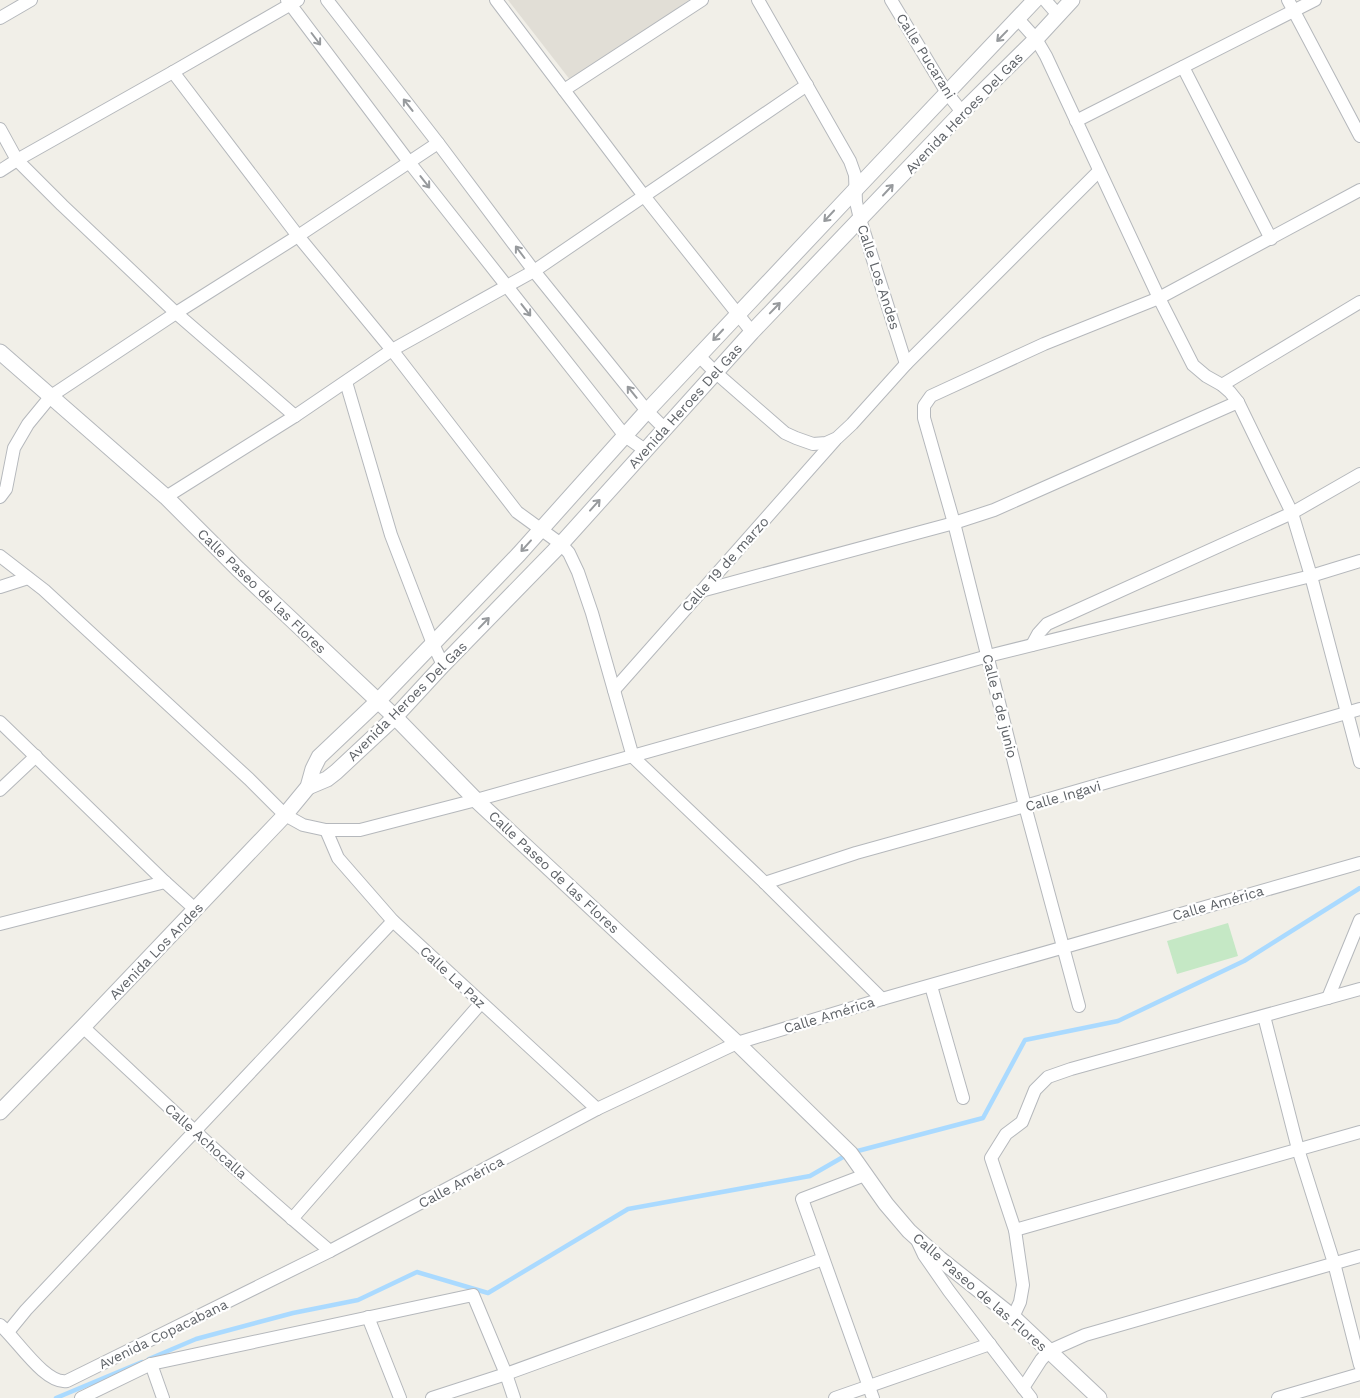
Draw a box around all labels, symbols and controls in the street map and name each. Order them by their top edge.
street label: Calle Pucarani [893,10,959,102]
one-way arrow [996,29,1008,42]
one-way arrow [311,32,322,45]
street label: Avenida Heroes Del Gas [902,49,1026,177]
one-way arrow [403,98,413,112]
one-way arrow [420,175,431,188]
one-way arrow [882,184,894,197]
one-way arrow [823,210,835,223]
street label: Calle Los Andes [855,223,903,331]
one-way arrow [514,246,525,259]
one-way arrow [769,302,781,314]
one-way arrow [520,303,531,316]
one-way arrow [713,329,725,341]
street label: Avenida Heroes Del Gas [625,340,745,472]
one-way arrow [626,386,637,399]
one-way arrow [590,499,601,512]
street label: Calle 19 de marzo [678,513,772,615]
street label: Calle Paseo de las Flores [195,525,329,657]
one-way arrow [521,539,532,552]
one-way arrow [478,617,490,630]
street label: Avenida Heroes Del Gas [344,638,470,764]
street label: Calle 5 de junio [979,652,1021,760]
street label: Calle Ingavi [1023,778,1103,814]
street label: Calle Paseo de las Flores [486,807,622,937]
street label: Calle América [1170,882,1266,924]
street label: Avenida Los Andes [106,899,206,1003]
street label: Calle La Paz [417,943,489,1011]
street label: Calle América [782,994,876,1036]
street label: Calle Achocalla [162,1100,250,1182]
street label: Calle América [416,1153,506,1211]
street label: Calle Paseo de las Flores [910,1229,1050,1355]
street label: Avenida Copacabana [96,1296,230,1372]

